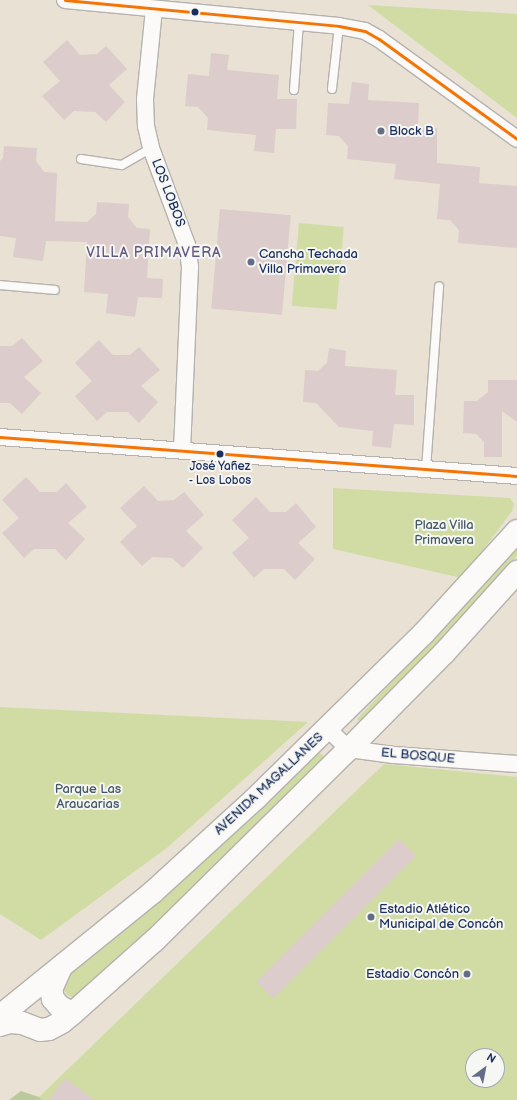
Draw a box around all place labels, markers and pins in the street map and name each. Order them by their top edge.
unlabelled marker [190,7,200,17]
place label: Block B [389,123,434,139]
marker: Block B [376,126,386,136]
place label: Cancha Techada Villa Primavera [259,247,358,278]
marker: Cancha Techada Villa Primavera [246,257,256,267]
marker: José Yañez - Los Lobos [215,449,225,459]
place label: José Yañez - Los Lobos [188,460,252,488]
place label: Estadio Atlético Municipal de Concón [379,902,503,933]
marker: Estadio Atlético Municipal de Concón [366,912,376,922]
place label: Estadio Concón [366,966,459,982]
marker: Estadio Concón [462,969,472,979]

